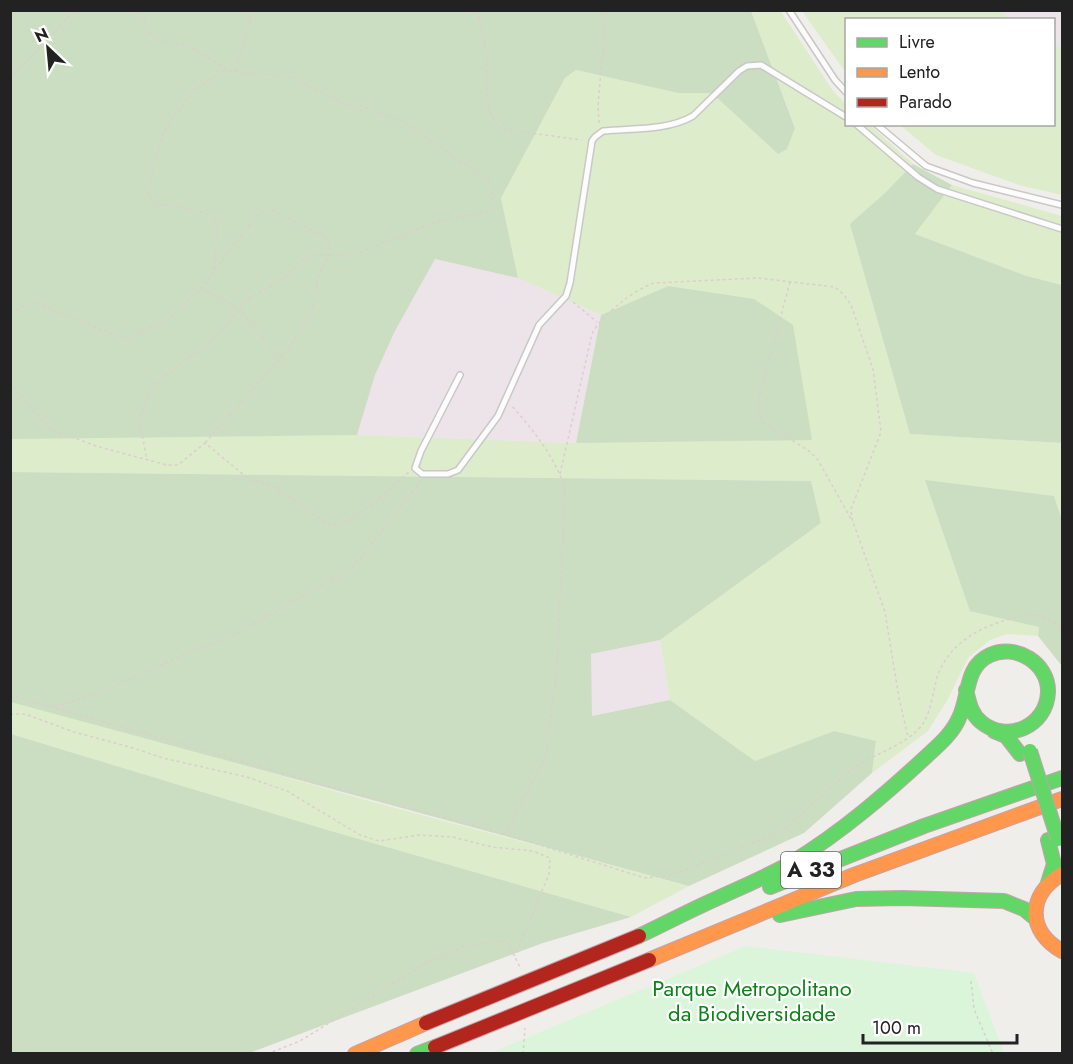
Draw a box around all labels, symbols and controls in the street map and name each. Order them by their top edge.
north arrow [18,18,78,78]
legend [845,18,1055,126]
text: N [31,22,52,48]
text: Livre [899,29,935,55]
text: Lento [899,59,940,85]
text: Parado [899,89,952,115]
road number: A 33 [781,852,841,888]
park label: Parque Metropolitano da Biodiversidade [652,972,852,1029]
scale bar [863,1007,1018,1045]
text: 100 m [872,1015,921,1041]

